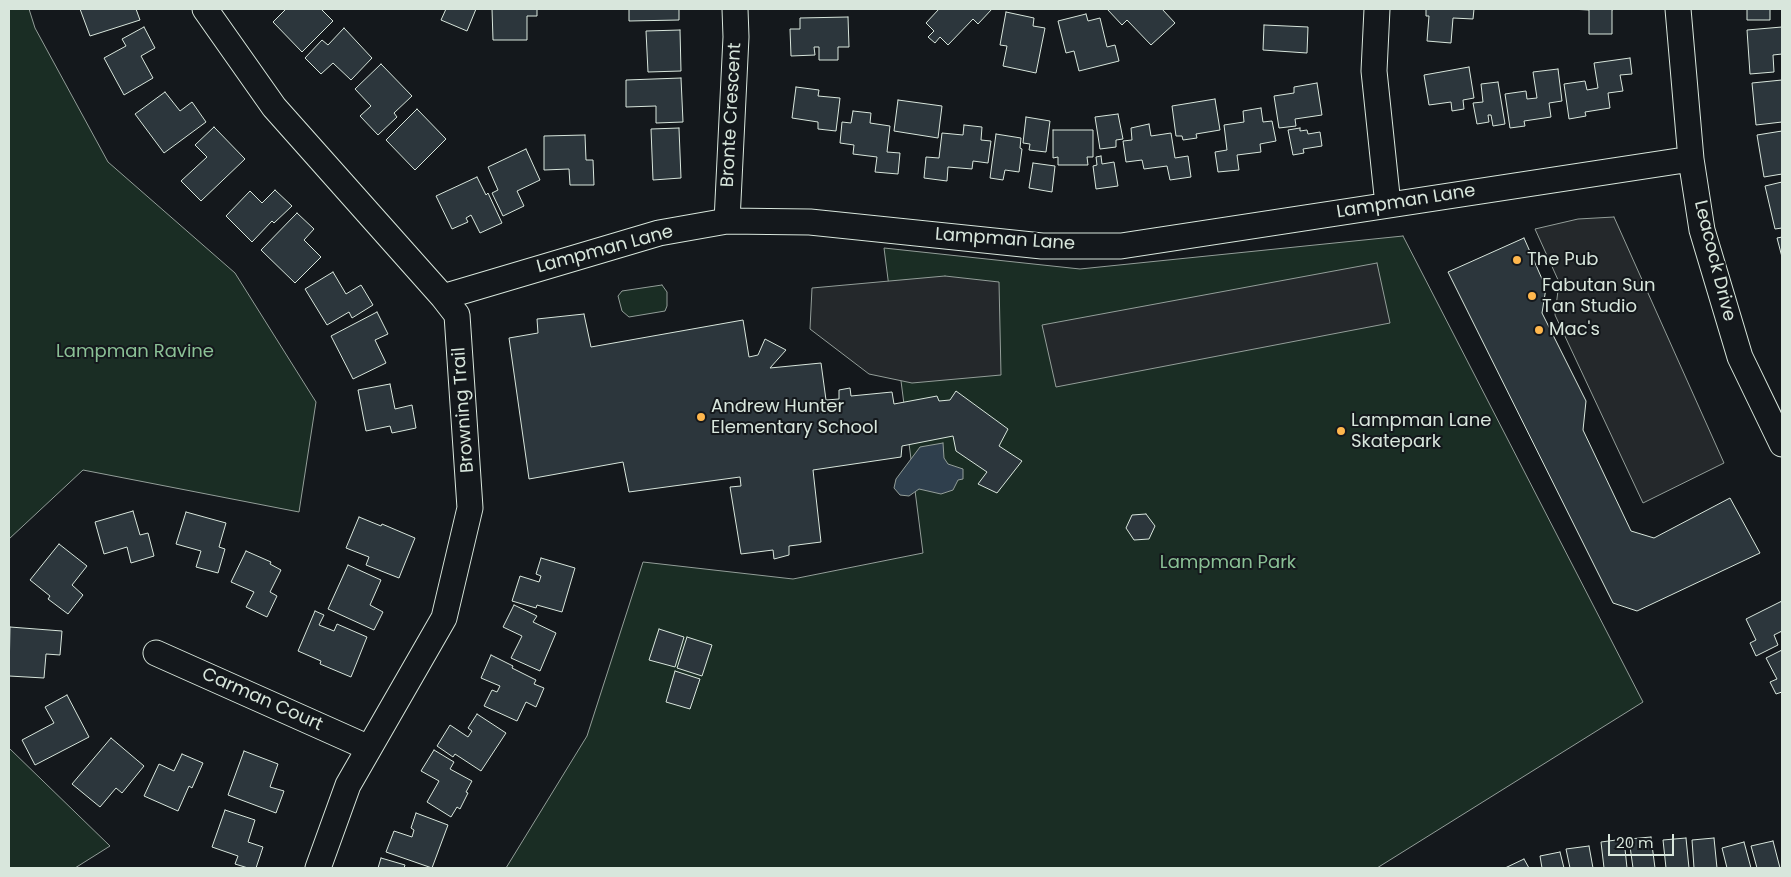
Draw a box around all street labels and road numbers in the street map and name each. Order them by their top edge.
street label: Bronte Crescent [717,42,747,188]
street label: Lampman Lane [1335,180,1477,224]
street label: Leacock Drive [1689,198,1739,324]
street label: Lampman Lane [534,221,676,279]
street label: Lampman Lane [934,224,1076,256]
street label: Browning Trail [449,346,479,474]
street label: Carman Court [198,664,326,736]

